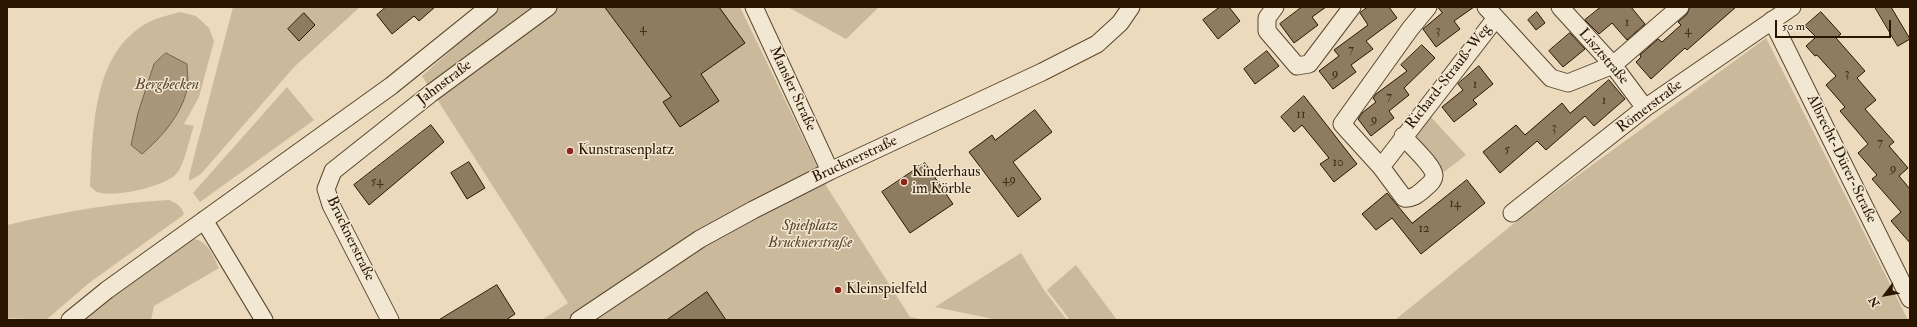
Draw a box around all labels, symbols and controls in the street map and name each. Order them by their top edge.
scale bar [1777,12,1893,38]
house number: 1 [1625,15,1629,31]
text: 50 m [1782,19,1805,34]
house number: 4 [639,21,647,37]
street label: Richard-Strauß-Weg [1402,21,1496,133]
house number: 3 [1436,23,1440,39]
house number: 4 [1684,23,1692,39]
street label: Lisztstraße [1574,25,1632,89]
house number: 7 [1348,42,1354,58]
street label: Mansler Straße [764,44,820,134]
street label: Jahnstraße [414,57,476,109]
house number: 9 [1332,66,1338,82]
house number: 3 [1845,66,1849,82]
water label: Bergbecken [135,76,199,96]
house number: 1 [1473,77,1477,93]
street label: Römerstraße [1614,77,1686,137]
house number: 7 [1386,89,1392,105]
street label: Albrecht-Dürer-Straße [1802,92,1880,226]
house number: 1 [1602,93,1606,109]
house number: 11 [1296,107,1306,123]
house number: 9 [1371,112,1377,128]
house number: 3 [1552,120,1556,136]
street label: Brucknerstraße [810,132,900,188]
house number: 7 [1877,135,1883,151]
place label: Kunstrasenplatz [578,142,674,160]
house number: 5 [1504,142,1510,158]
marker: Kunstrasenplatz [565,146,575,156]
house number: 10 [1332,155,1344,171]
house number: 9 [1890,161,1896,177]
place label: Kinderhaus im Körble [912,164,980,199]
house number: 49 [1002,172,1016,188]
house number: 54 [371,174,383,190]
marker: Kinderhaus im Körble [899,177,909,187]
street label: Brucknerstraße [322,194,378,284]
house number: 14 [1449,196,1461,212]
park label: Spielplatz Brucknerstraße [768,218,852,253]
house number: 12 [1418,221,1430,237]
north arrow [1865,275,1905,315]
place label: Kleinspielfeld [846,281,927,299]
marker: Kleinspielfeld [833,285,843,295]
text: N [1866,294,1883,309]

